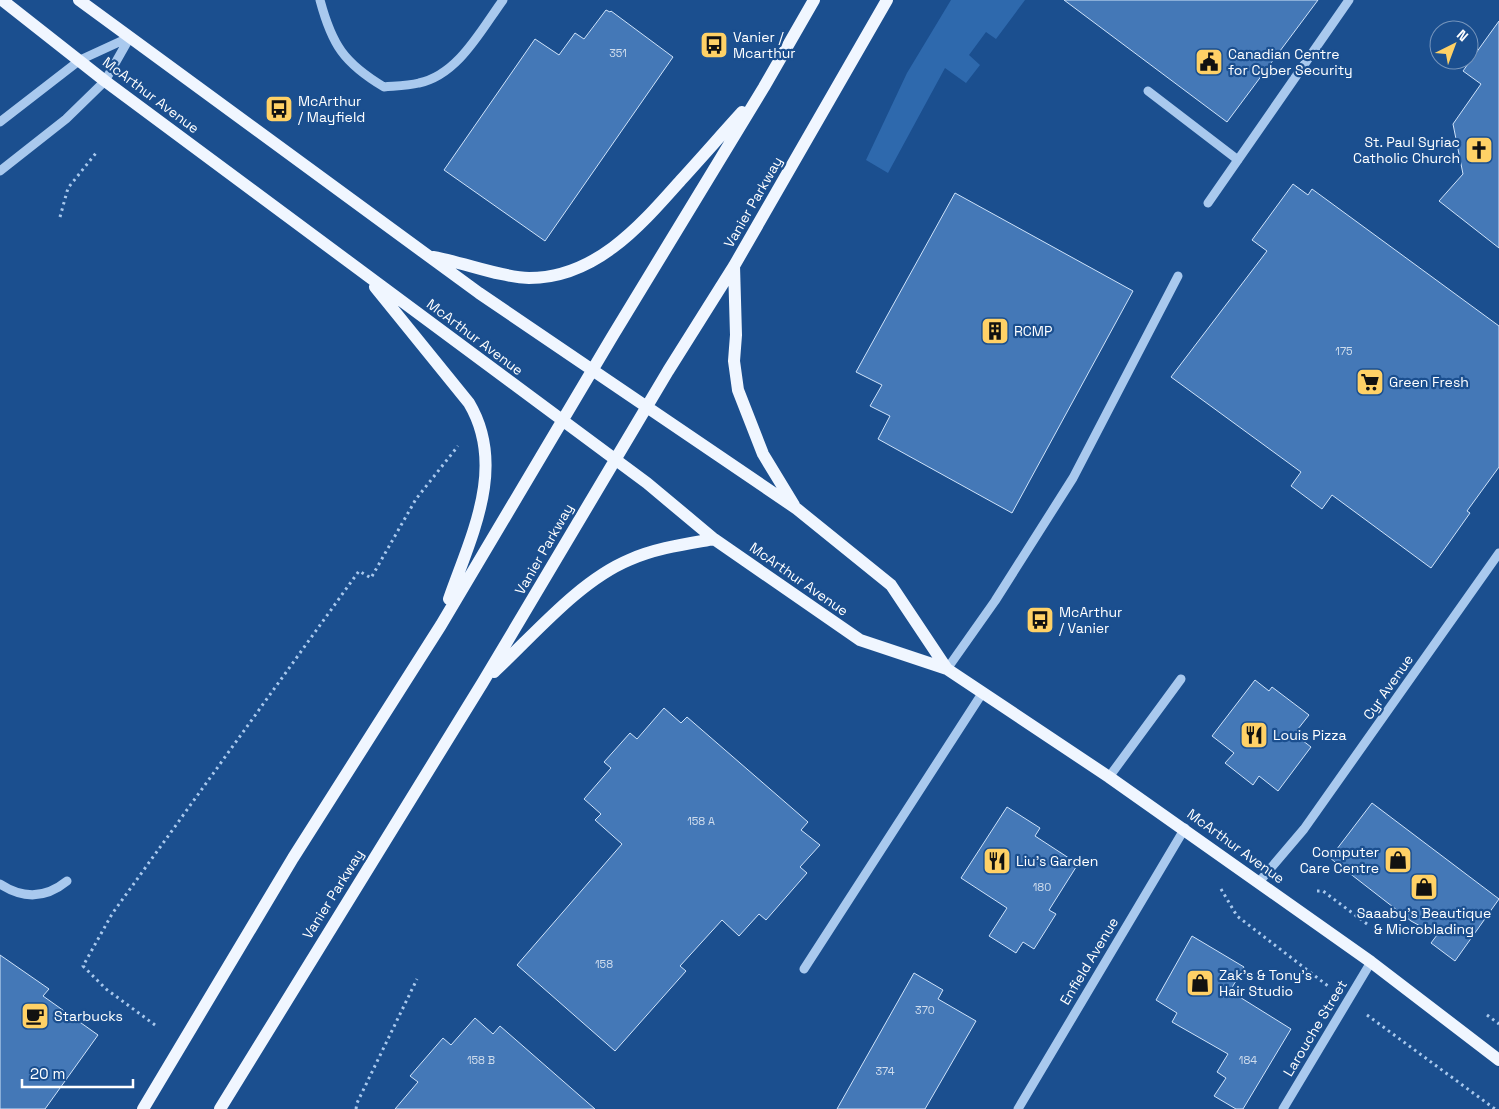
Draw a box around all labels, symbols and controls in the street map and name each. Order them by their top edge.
north arrow [1429,20,1479,70]
text: N [1453,26,1472,45]
place label: Vanier / Mcarthur [733,28,796,62]
bus stop icon: Vanier / Mcarthur [699,30,729,60]
place label: Canadian Centre for Cyber Security [1228,45,1353,79]
house number: 351 [609,46,627,60]
public building icon: Canadian Centre for Cyber Security [1194,47,1224,77]
street label: McArthur Avenue [99,53,203,137]
place label: McArthur / Mayfield [298,92,365,126]
bus stop icon: McArthur / Mayfield [264,94,294,124]
place label: St. Paul Syriac Catholic Church [1353,133,1460,167]
church icon: St. Paul Syriac Catholic Church [1464,135,1494,165]
street label: Vanier Parkway [720,153,786,251]
street label: McArthur Avenue [423,295,527,379]
building icon: RCMP [980,316,1010,346]
place label: RCMP [1014,322,1052,340]
house number: 175 [1335,344,1353,358]
supermarket icon: Green Fresh [1355,367,1385,397]
place label: Green Fresh [1389,373,1469,391]
street label: Vanier Parkway [511,500,577,598]
street label: McArthur Avenue [746,538,852,620]
place label: McArthur / Vanier [1059,603,1122,637]
bus stop icon: McArthur / Vanier [1025,605,1055,635]
street label: Cyr Avenue [1359,651,1417,723]
restaurant icon: Louis Pizza [1239,720,1269,750]
place label: Louis Pizza [1273,726,1347,744]
street label: McArthur Avenue [1184,805,1288,887]
house number: 158 A [687,814,715,828]
place label: Computer Care Centre [1300,843,1379,877]
shop icon: Computer Care Centre [1383,845,1413,875]
street label: Vanier Parkway [298,846,368,942]
restaurant icon: Liu's Garden [982,846,1012,876]
place label: Liu's Garden [1016,852,1098,870]
shop icon: Saaaby's Beautique & Microblading [1409,872,1439,902]
house number: 180 [1033,880,1051,894]
place label: Saaaby's Beautique & Microblading [1357,904,1491,938]
street label: Enfield Avenue [1056,914,1122,1008]
house number: 158 [595,957,613,971]
place label: Zak's & Tony's Hair Studio [1219,966,1312,1000]
shop icon: Zak's & Tony's Hair Studio [1185,968,1215,998]
street label: Larouche Street [1279,976,1351,1080]
cafe icon: Starbucks [20,1001,50,1031]
house number: 370 [915,1003,935,1017]
place label: Starbucks [54,1007,123,1025]
house number: 158 B [467,1053,495,1067]
house number: 184 [1239,1053,1257,1067]
scale bar [22,1056,134,1088]
text: 20 m [30,1064,65,1083]
house number: 374 [875,1064,895,1078]

